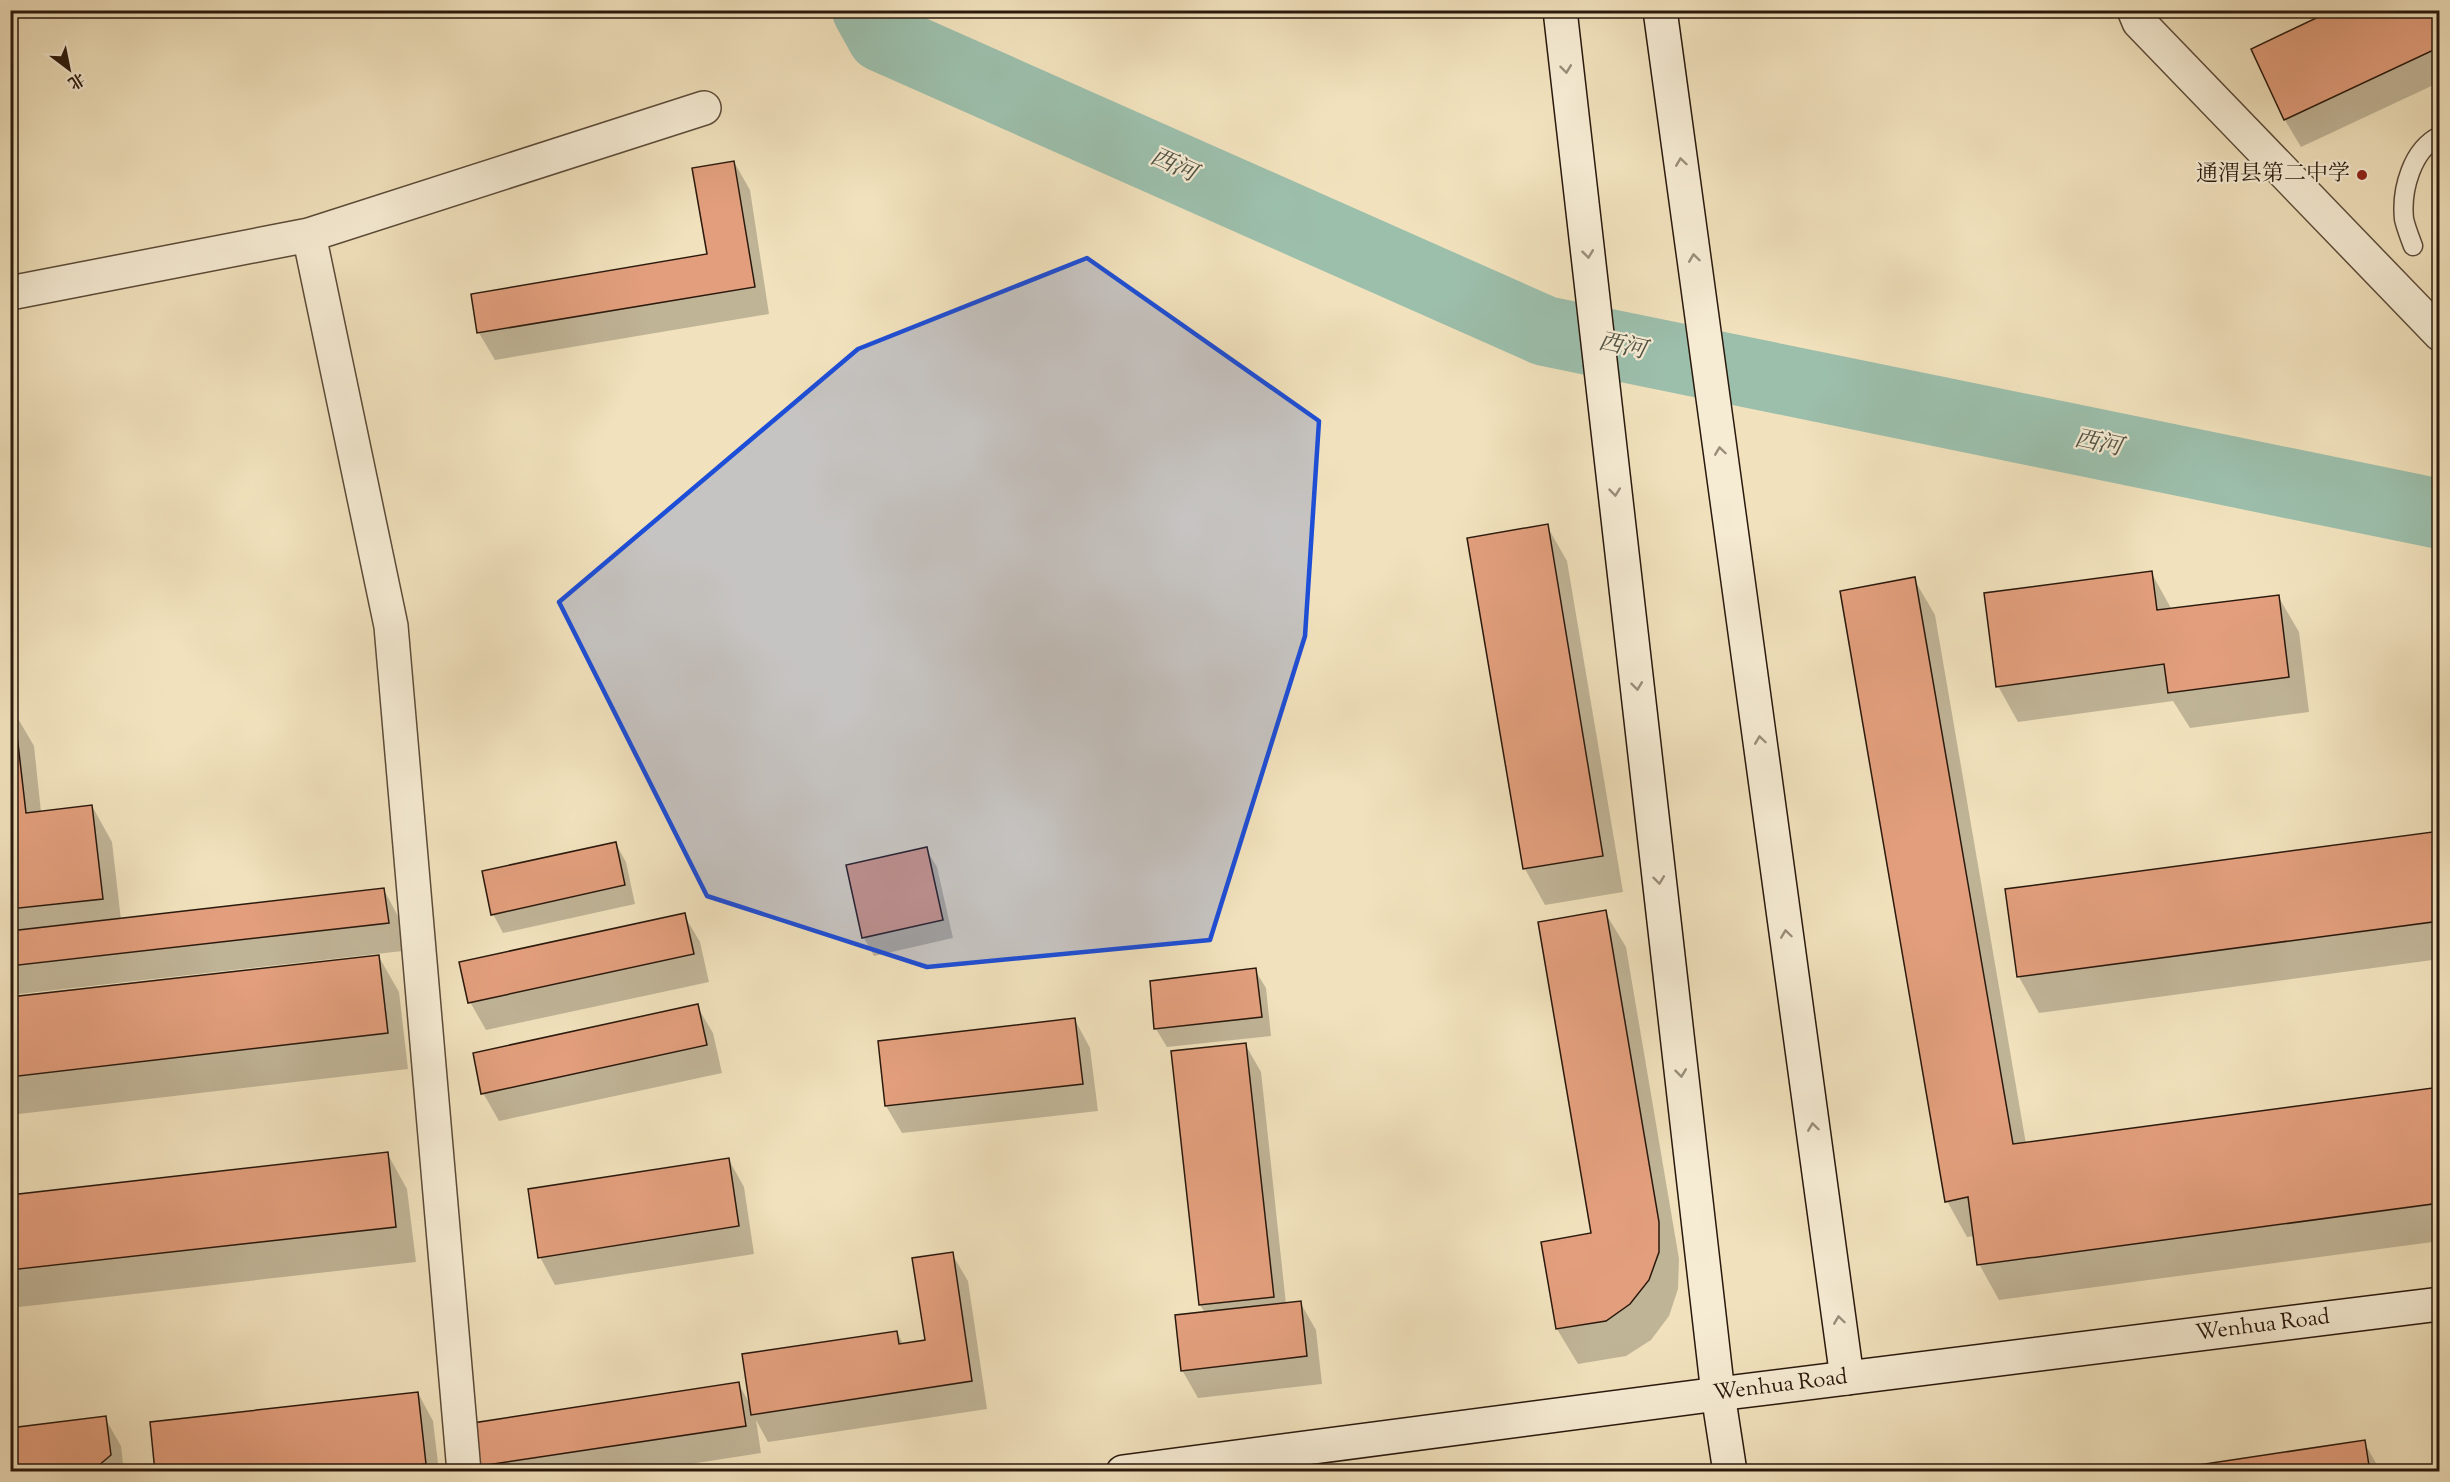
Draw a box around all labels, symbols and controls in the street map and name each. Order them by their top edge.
north arrow [39,39,99,99]
one-way arrow [1560,64,1572,73]
text: 北 [63,66,89,94]
water label: 西河 [1144,141,1205,193]
one-way arrow [1675,157,1687,166]
place label: 通渭县第二中学 [2196,159,2350,191]
marker: 通渭县第二中学 [2355,168,2369,182]
one-way arrow [1581,249,1593,258]
one-way arrow [1688,253,1700,262]
water label: 西河 [1595,325,1653,369]
water label: 西河 [2071,422,2129,466]
one-way arrow [1715,446,1727,456]
one-way arrow [1608,488,1620,497]
one-way arrow [1630,681,1643,691]
one-way arrow [1754,736,1767,745]
one-way arrow [1652,875,1665,884]
one-way arrow [1781,929,1793,938]
one-way arrow [1674,1069,1687,1078]
one-way arrow [1807,1122,1819,1131]
street label: Wenhua Road [2194,1302,2332,1350]
one-way arrow [1834,1315,1846,1325]
street label: Wenhua Road [1711,1362,1850,1410]

